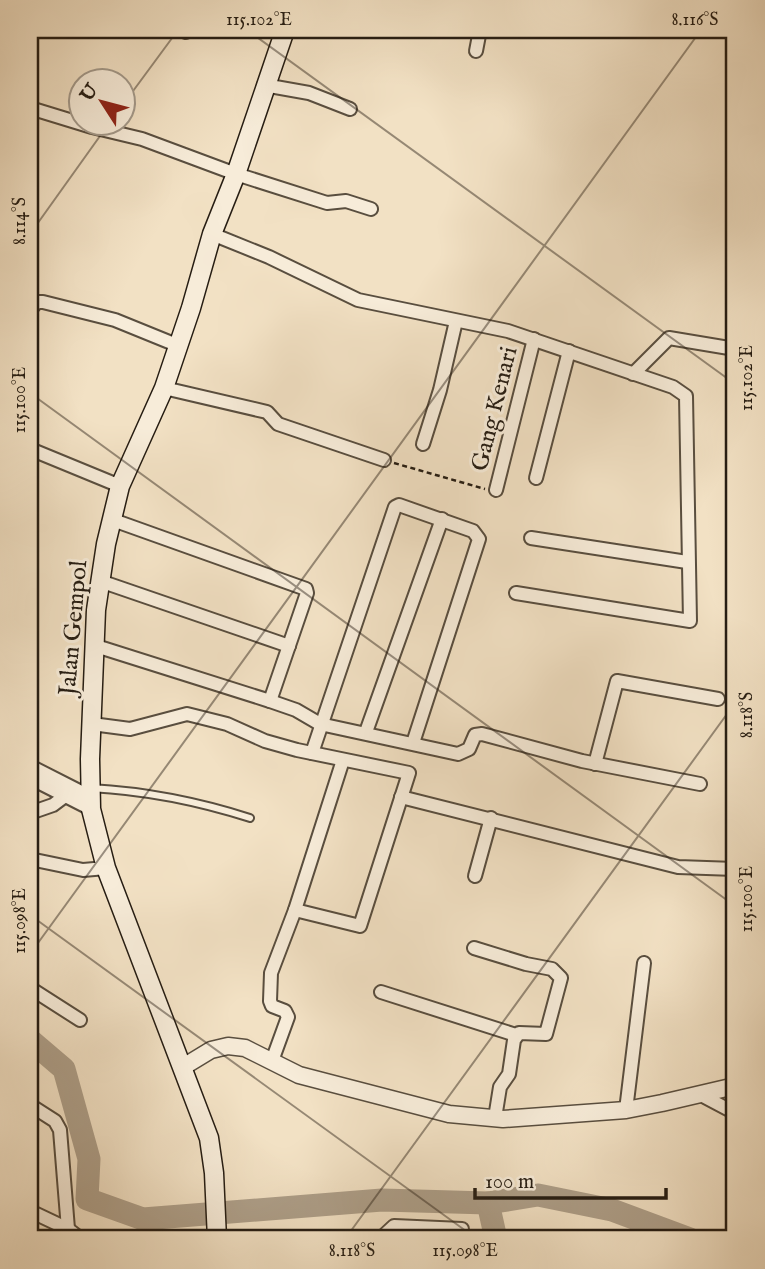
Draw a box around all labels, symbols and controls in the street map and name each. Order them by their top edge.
text: 115.102°E [226,9,292,32]
text: 8.116°S [672,9,718,32]
north arrow [66,66,136,136]
text: U [75,79,105,108]
text: 8.114°S [9,197,32,245]
street label: Gang Kenari [465,344,525,474]
text: 115.102°E [736,345,759,411]
text: 115.100°E [9,367,32,433]
street label: Jalan Gempol [52,559,95,700]
text: 8.118°S [736,692,759,738]
text: 115.100°E [736,866,759,932]
text: 115.098°E [9,888,32,954]
scale bar [475,1157,665,1201]
text: 100 m [485,1169,534,1196]
text: 8.118°S [329,1240,375,1263]
text: 115.098°E [432,1240,498,1263]

